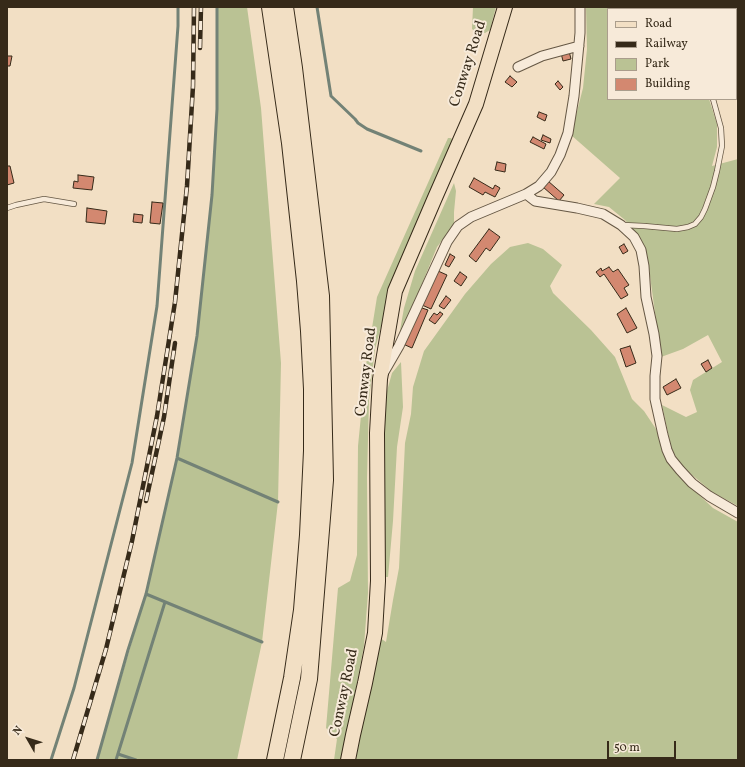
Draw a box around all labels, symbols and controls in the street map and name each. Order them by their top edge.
legend [607,8,737,100]
text: Road [645,16,672,32]
street label: Conway Road [447,19,491,109]
text: Railway [645,36,688,52]
text: Park [645,56,670,72]
text: Building [645,76,690,92]
street label: Conway Road [353,326,381,418]
street label: Conway Road [327,647,363,739]
north arrow [8,719,48,759]
text: N [10,723,27,739]
scale bar [609,733,678,759]
text: 50 m [614,740,640,756]

